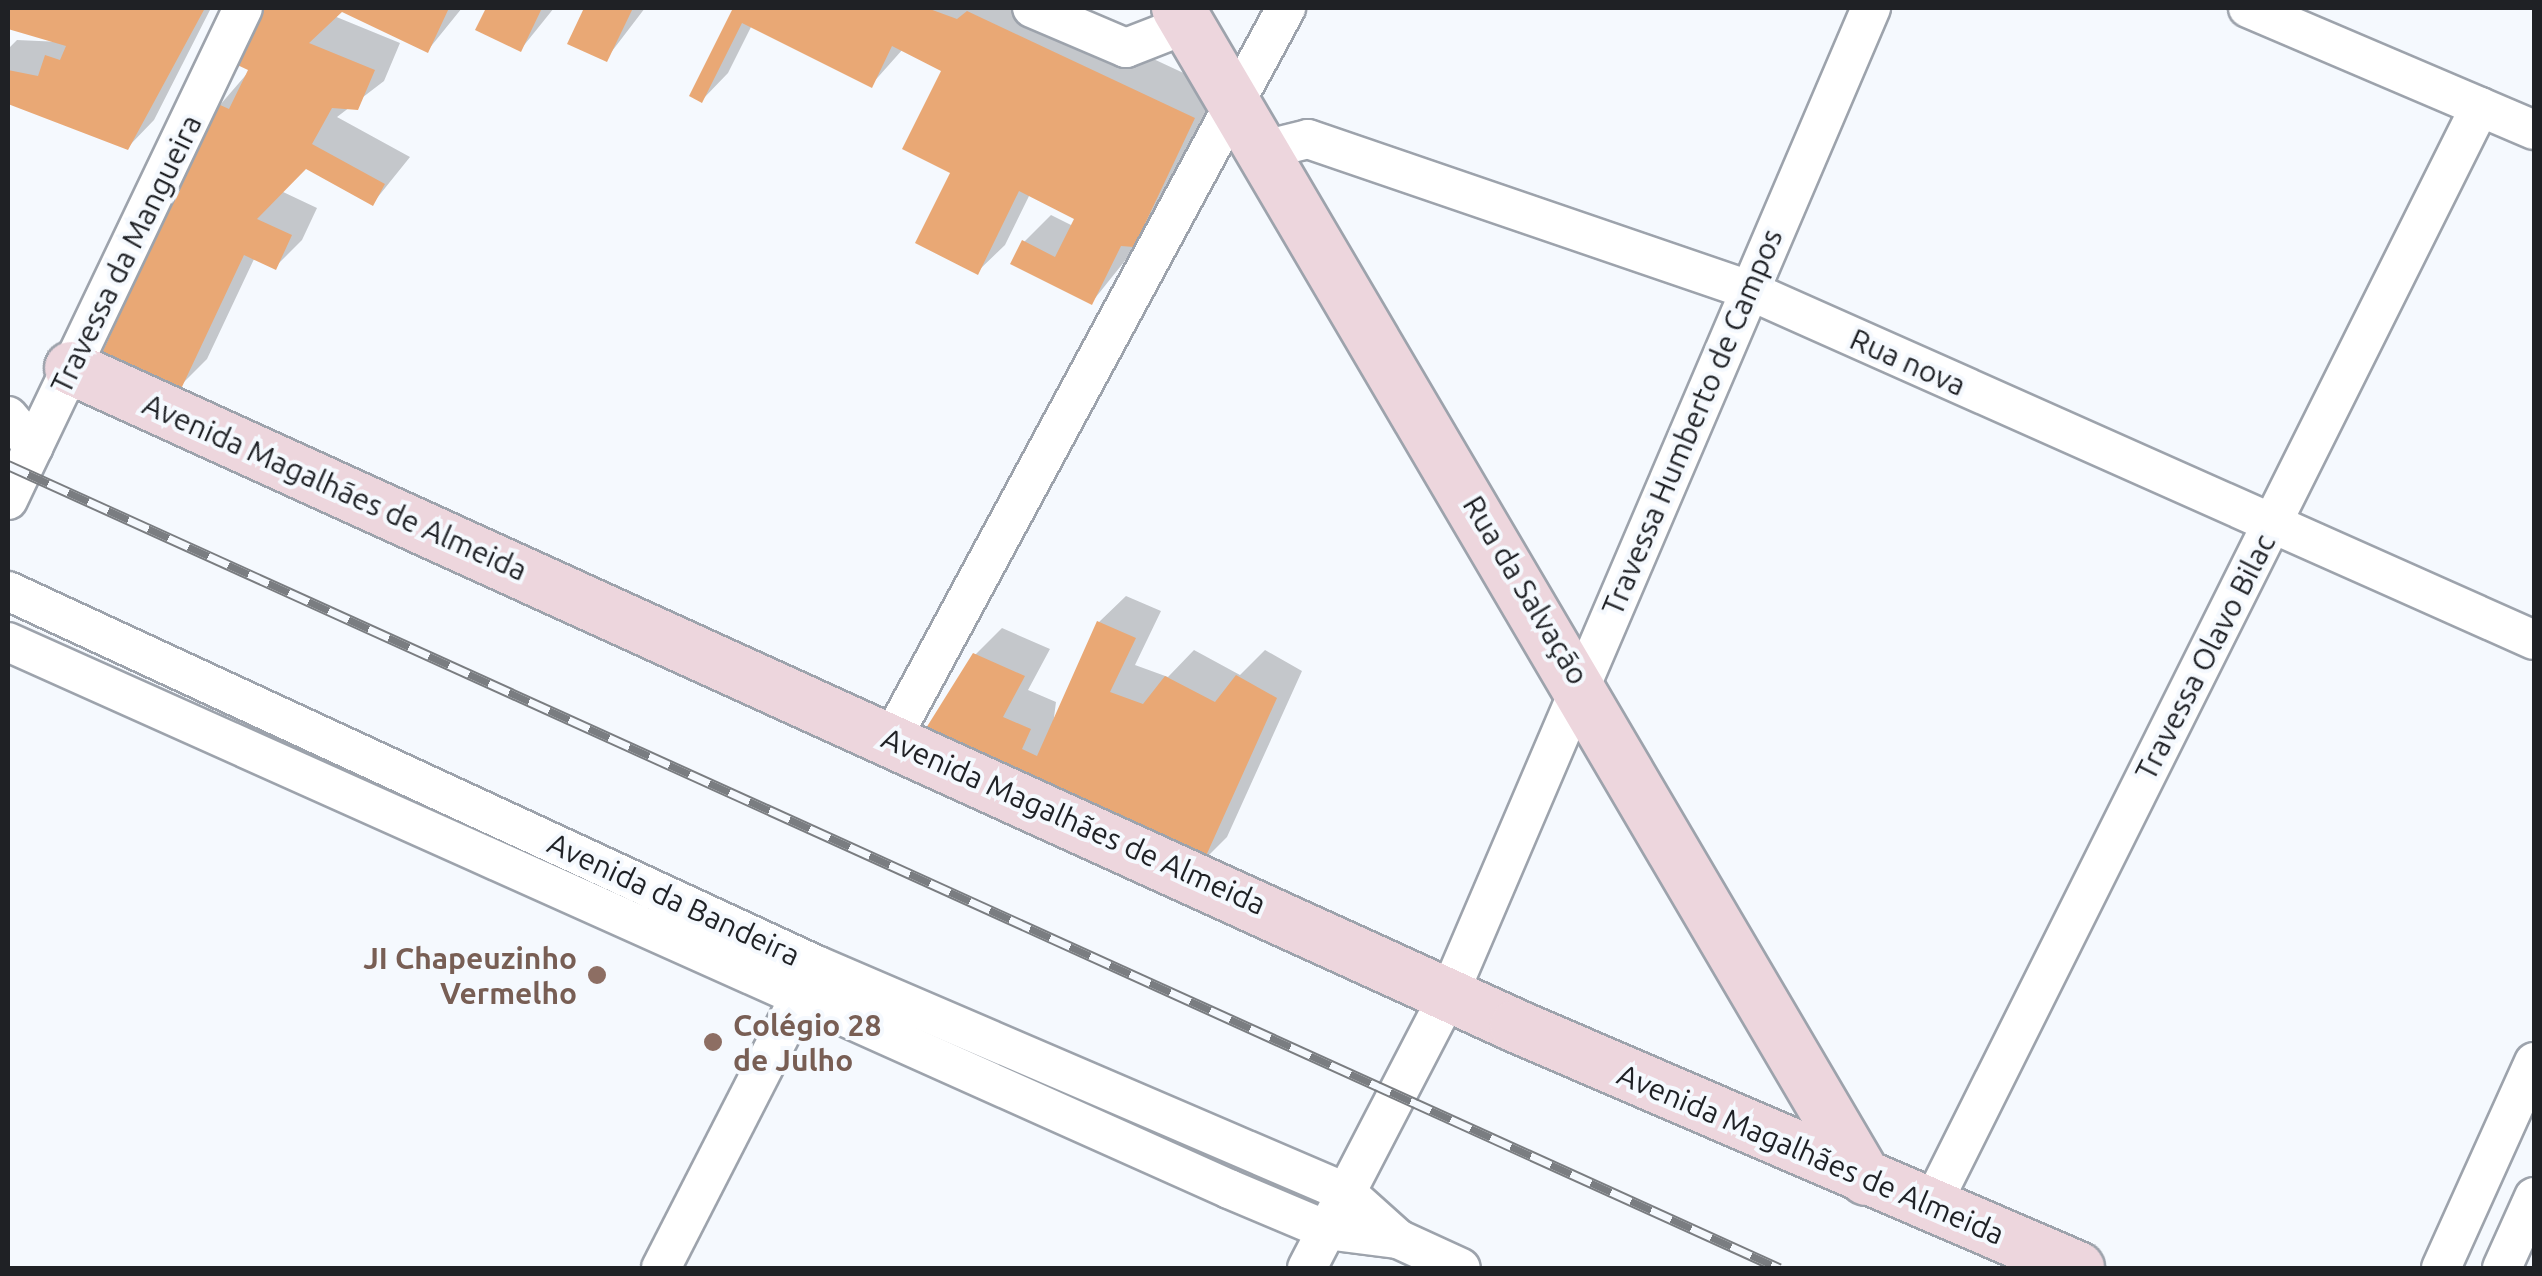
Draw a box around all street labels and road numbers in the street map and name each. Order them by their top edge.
street label: Travessa da Mangueira [43,109,209,399]
street label: Travessa Humberto de Campos [1594,223,1790,621]
street label: Rua nova [1845,321,1971,403]
street label: Avenida Magalhães de Almeida [137,386,533,588]
street label: Rua da Salvação [1456,489,1596,691]
street label: Travessa Olavo Bilac [2127,528,2283,786]
street label: Avenida Magalhães de Almeida [876,720,1272,922]
street label: Avenida da Bandeira [542,825,806,973]
street label: Avenida Magalhães de Almeida [1612,1056,2010,1252]

